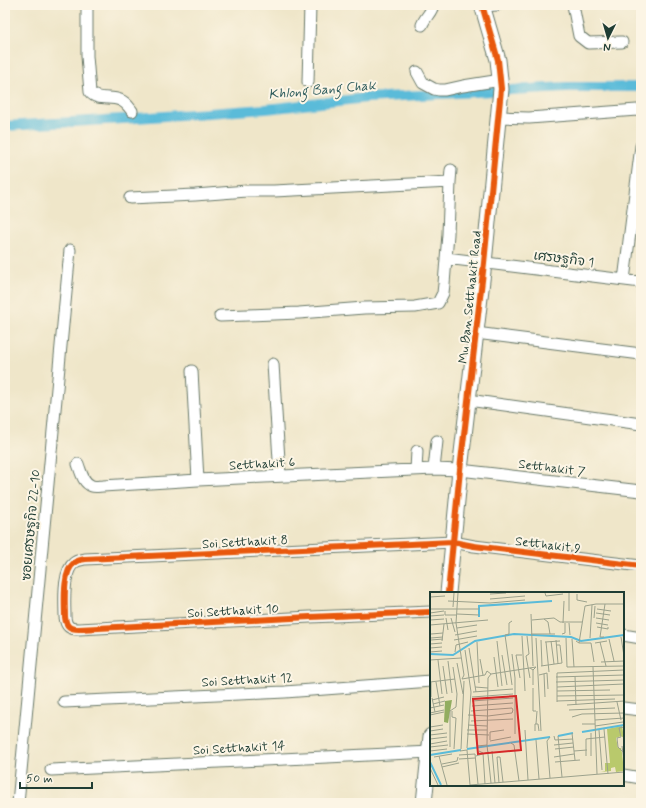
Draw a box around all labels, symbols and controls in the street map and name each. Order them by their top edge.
north arrow [588,18,628,58]
text: N [603,40,611,54]
water label: Khlong Bang Chak [268,76,378,106]
street label: Mu Ban Setthakit Road [455,230,486,365]
street label: เศรษฐกิจ 1 [533,247,595,272]
street label: Setthakit 6 [229,454,296,475]
street label: Setthakit 7 [517,456,586,481]
street label: ซอยเศรษฐกิจ 22-10 [18,469,45,581]
street label: Soi Setthakit 8 [202,532,288,553]
street label: Setthakit 9 [514,533,582,558]
inset map [430,592,624,786]
street label: Soi Setthakit 10 [187,601,279,622]
street label: Soi Setthakit 12 [201,670,293,691]
street label: Soi Setthakit 14 [193,738,286,759]
scale bar [20,764,92,790]
text: 50 m [26,771,53,787]

